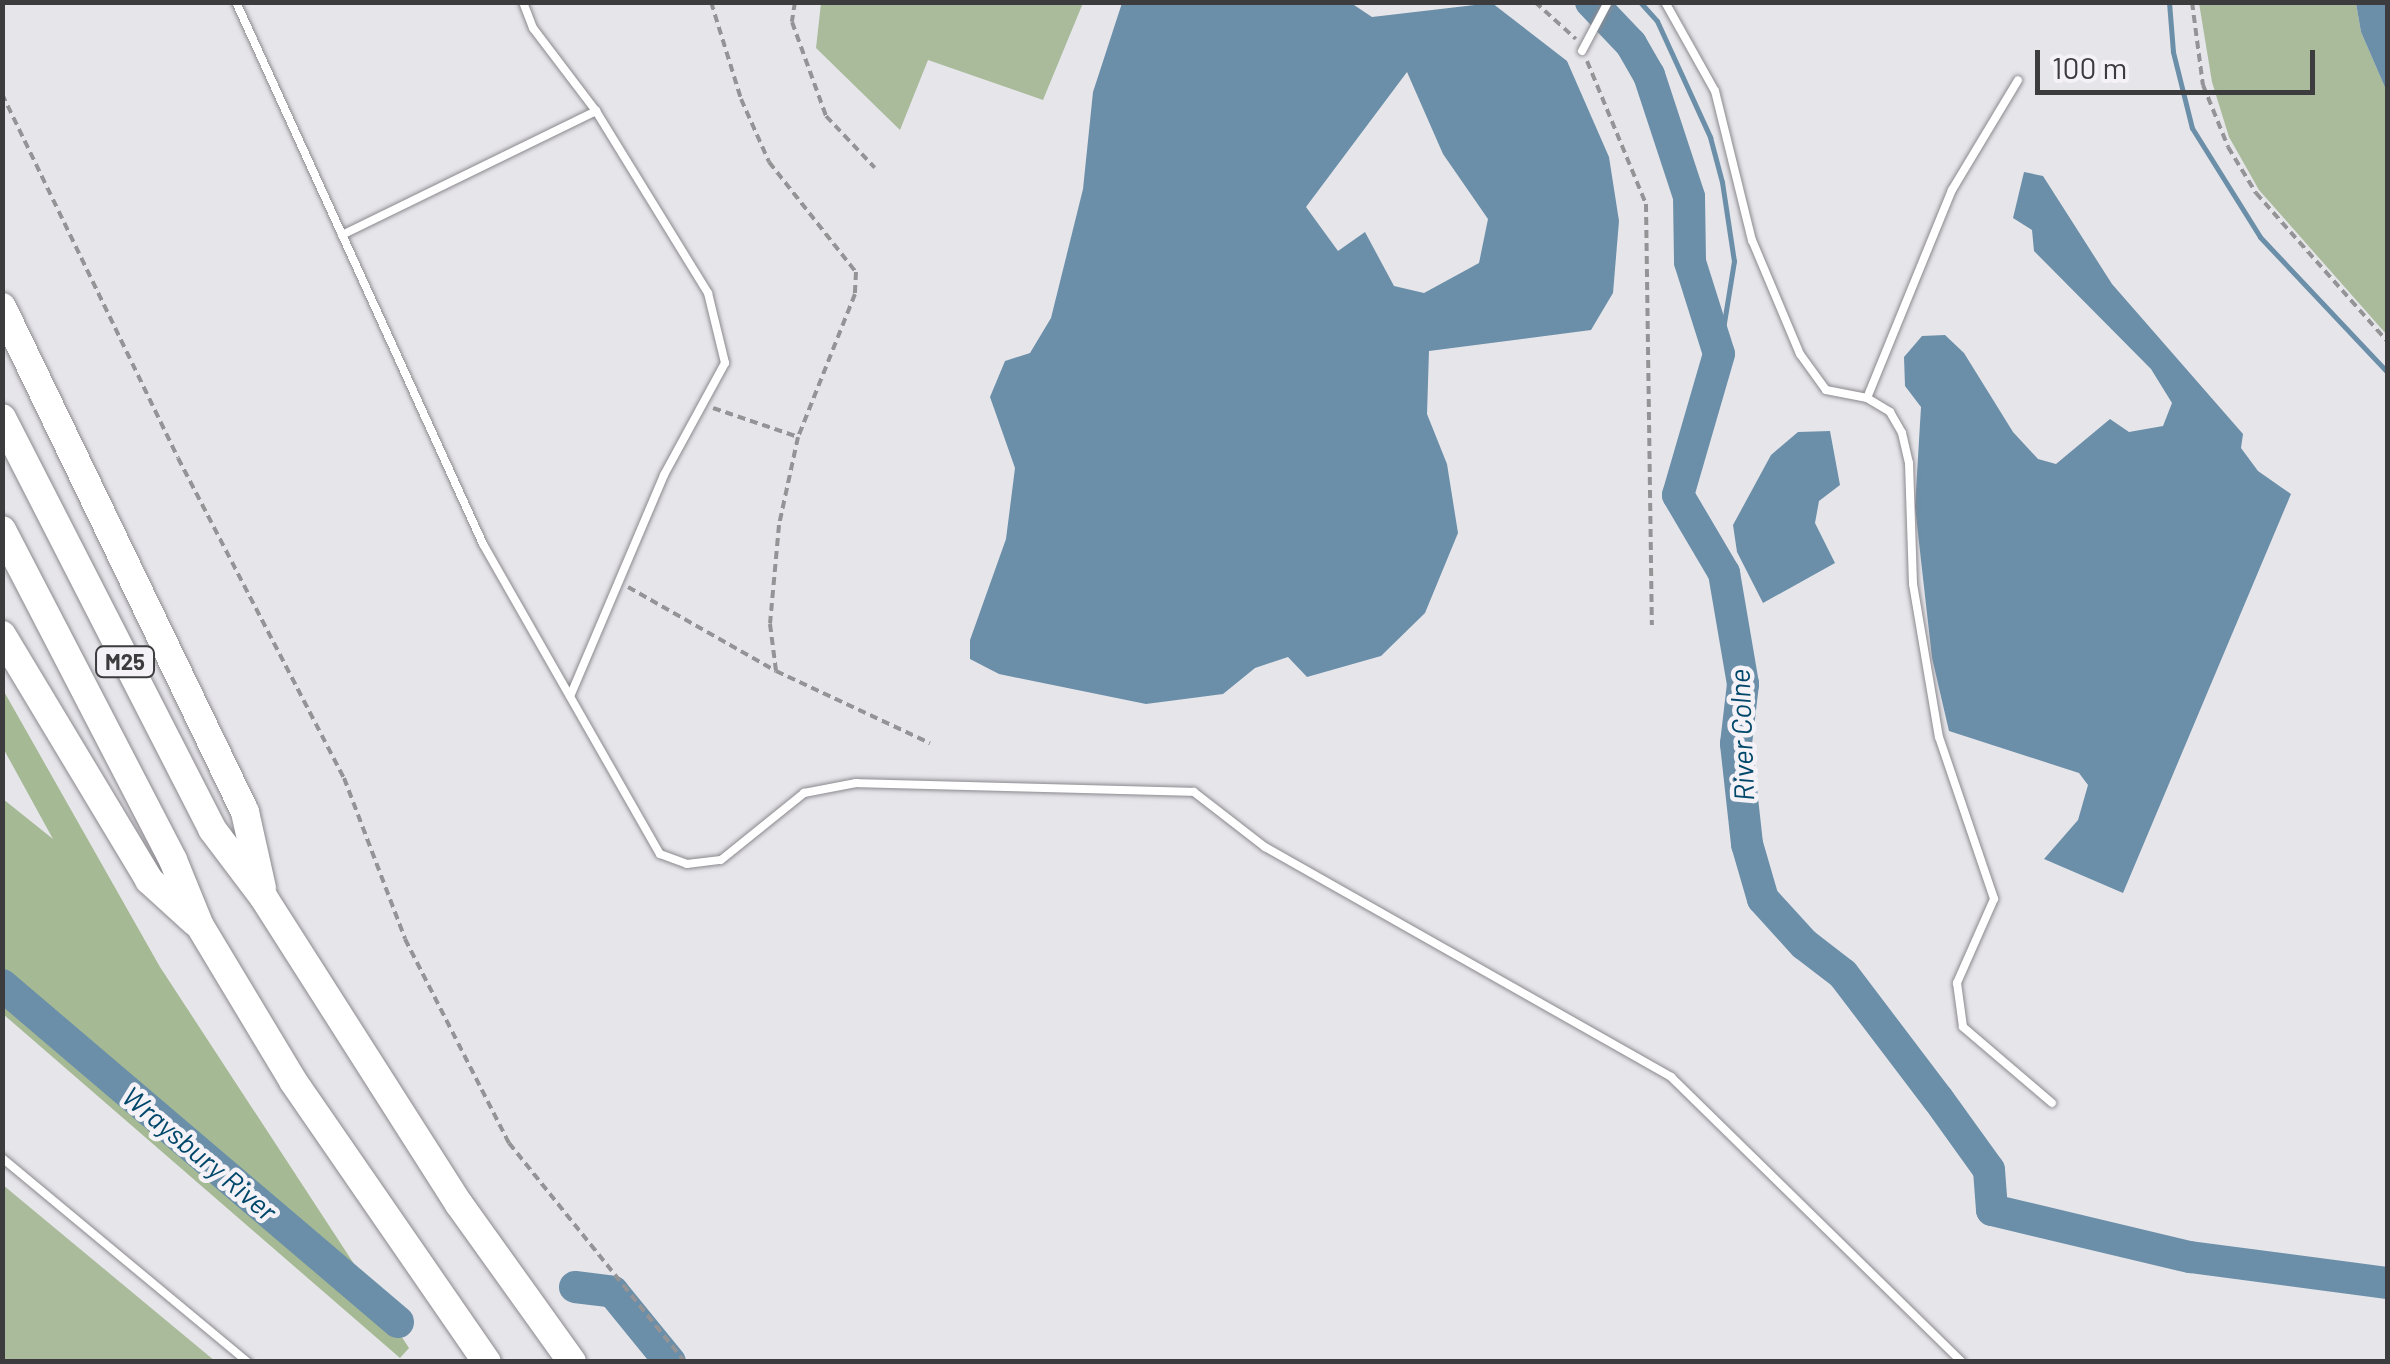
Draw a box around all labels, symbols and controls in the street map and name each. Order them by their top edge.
scale bar [2040,30,2320,92]
text: 100 m [2052,49,2127,85]
road number: M25 [95,645,155,679]
water label: River Colne [1722,668,1760,802]
water label: Wraysbury River [116,1079,284,1227]

